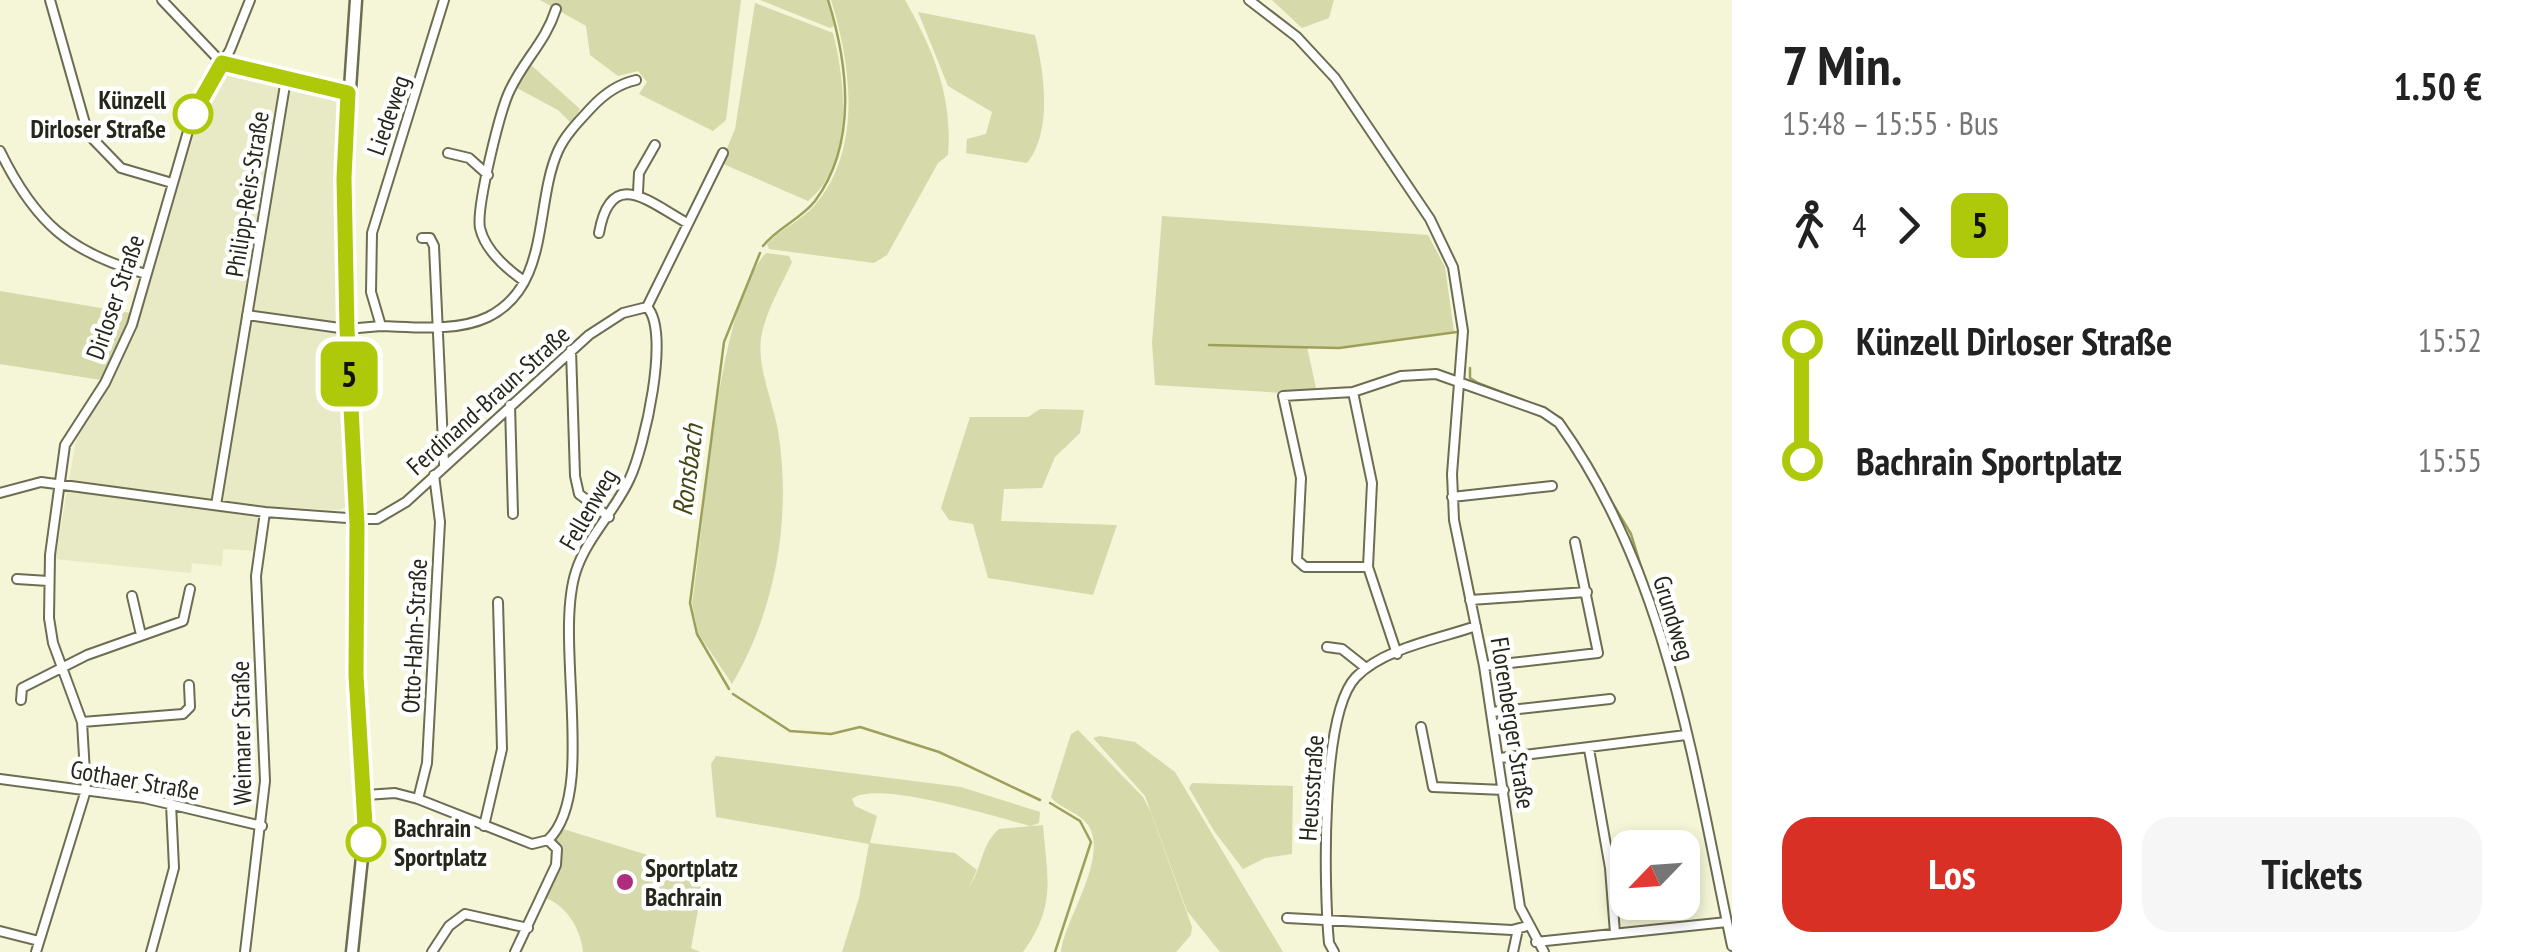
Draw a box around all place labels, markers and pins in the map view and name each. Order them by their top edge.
place label: Künzell Dirloser Straße [31,84,167,145]
marker: Künzell Dirloser Straße [174,95,212,133]
place label: Bachrain Sportplatz [394,812,487,873]
marker: Bachrain Sportplatz [347,823,385,861]
place label: Sportplatz Bachrain [645,852,738,913]
marker: Sportplatz Bachrain [614,871,636,893]

